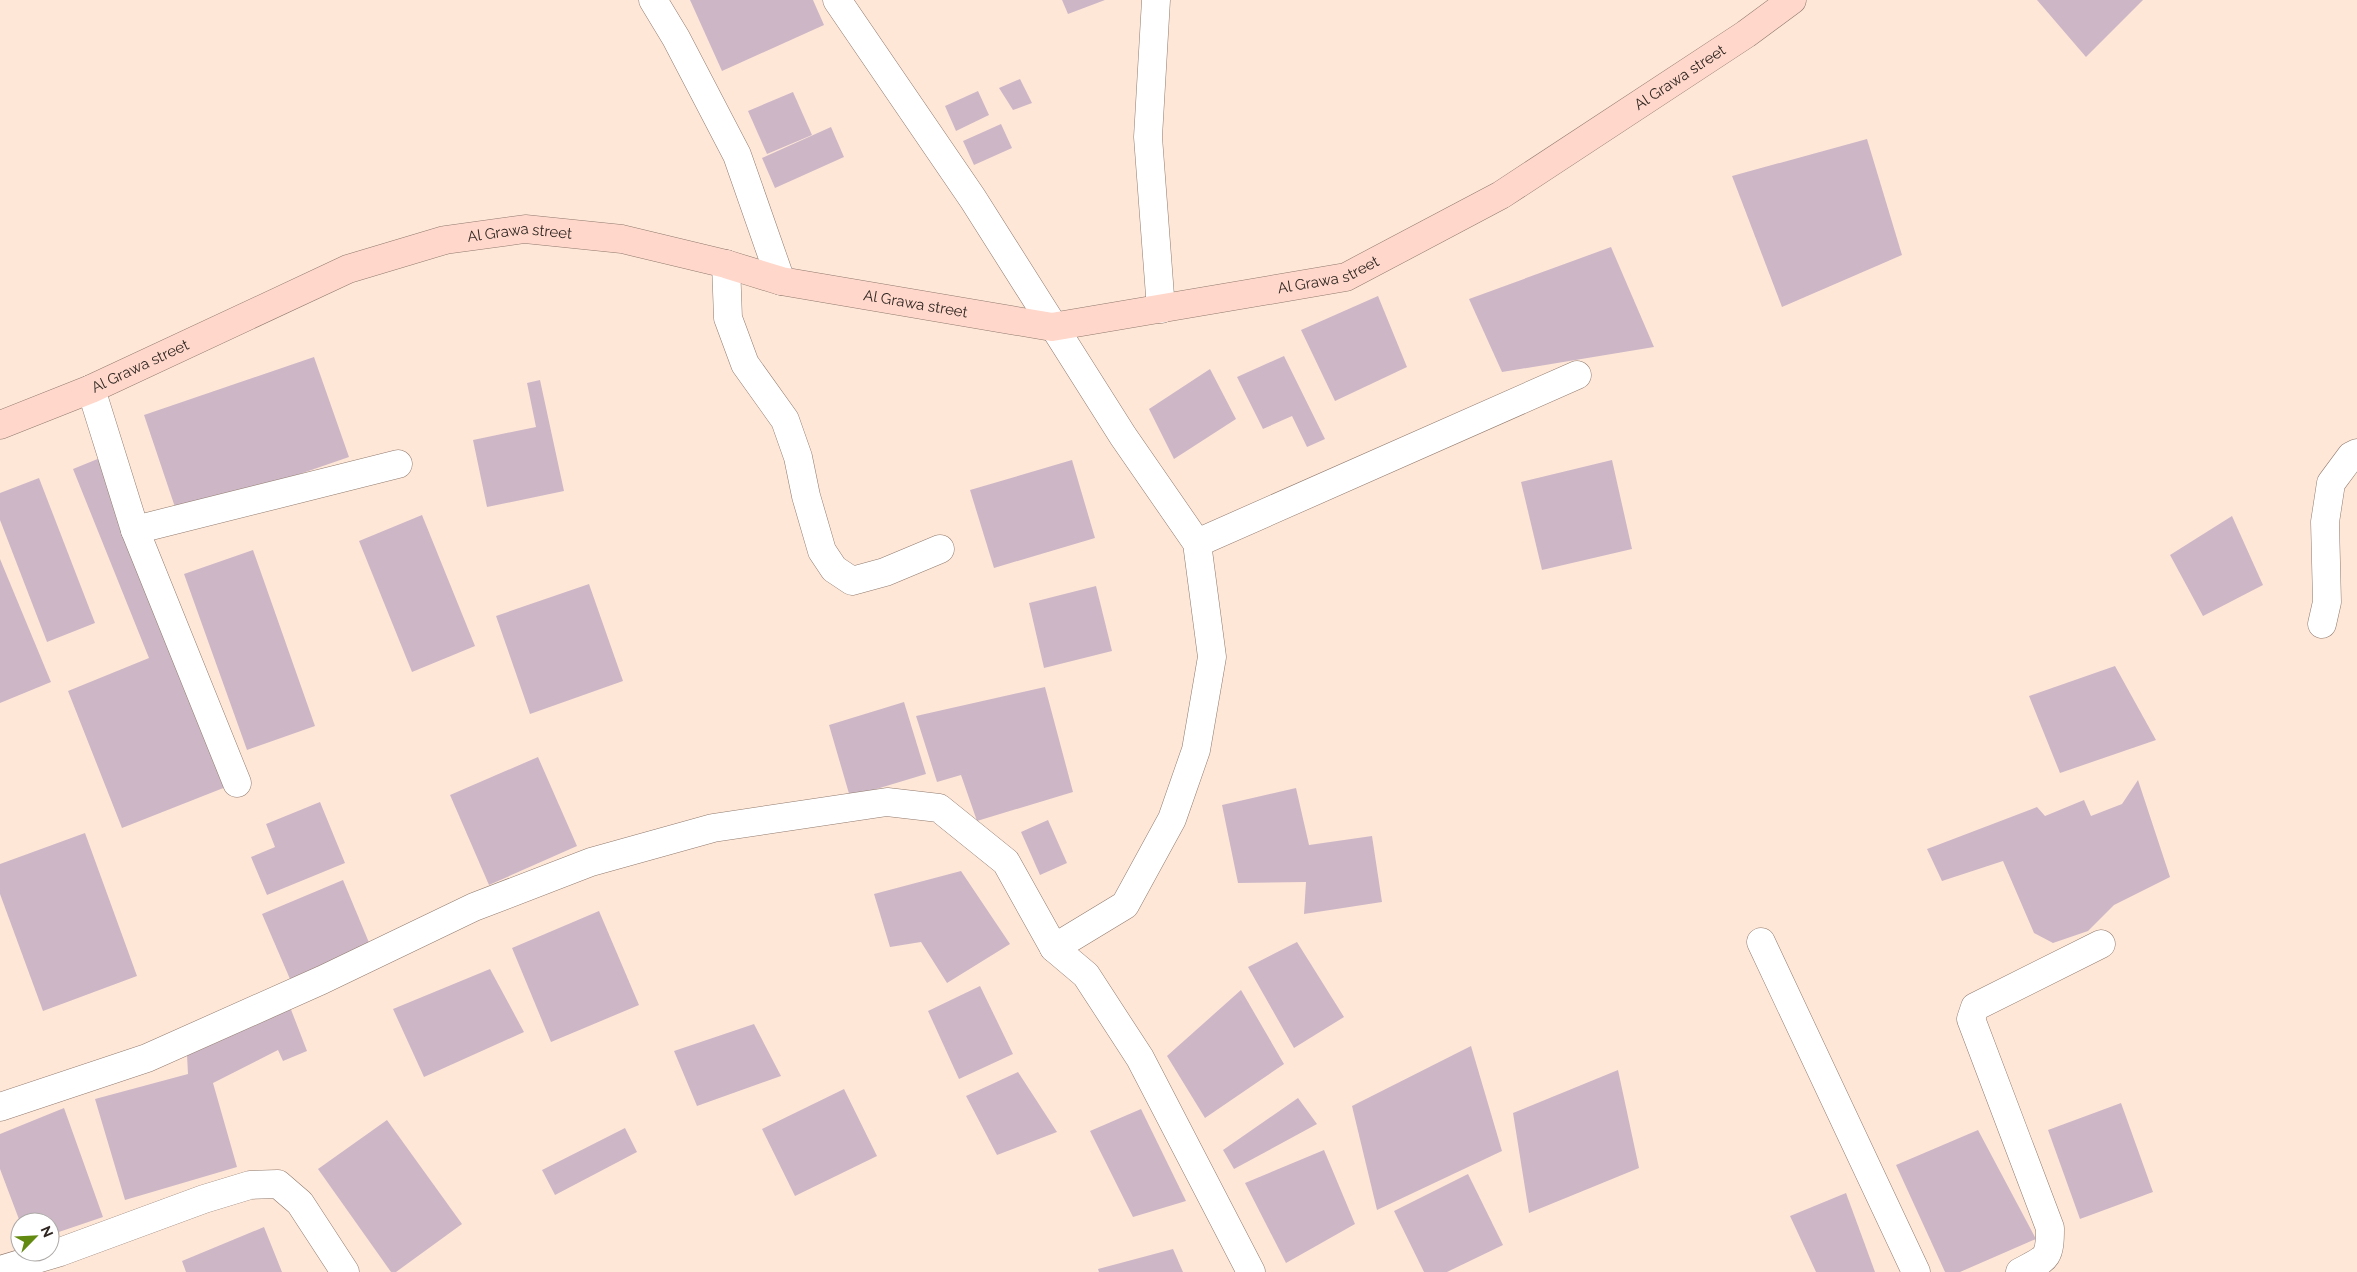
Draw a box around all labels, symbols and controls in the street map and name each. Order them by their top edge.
street label: Al Grawa street [1631,41,1729,114]
street label: Al Grawa street [466,220,573,246]
street label: Al Grawa street [1276,252,1382,298]
street label: Al Grawa street [862,286,969,322]
street label: Al Grawa street [88,336,192,397]
north arrow [10,1212,60,1262]
text: N [37,1224,56,1240]

